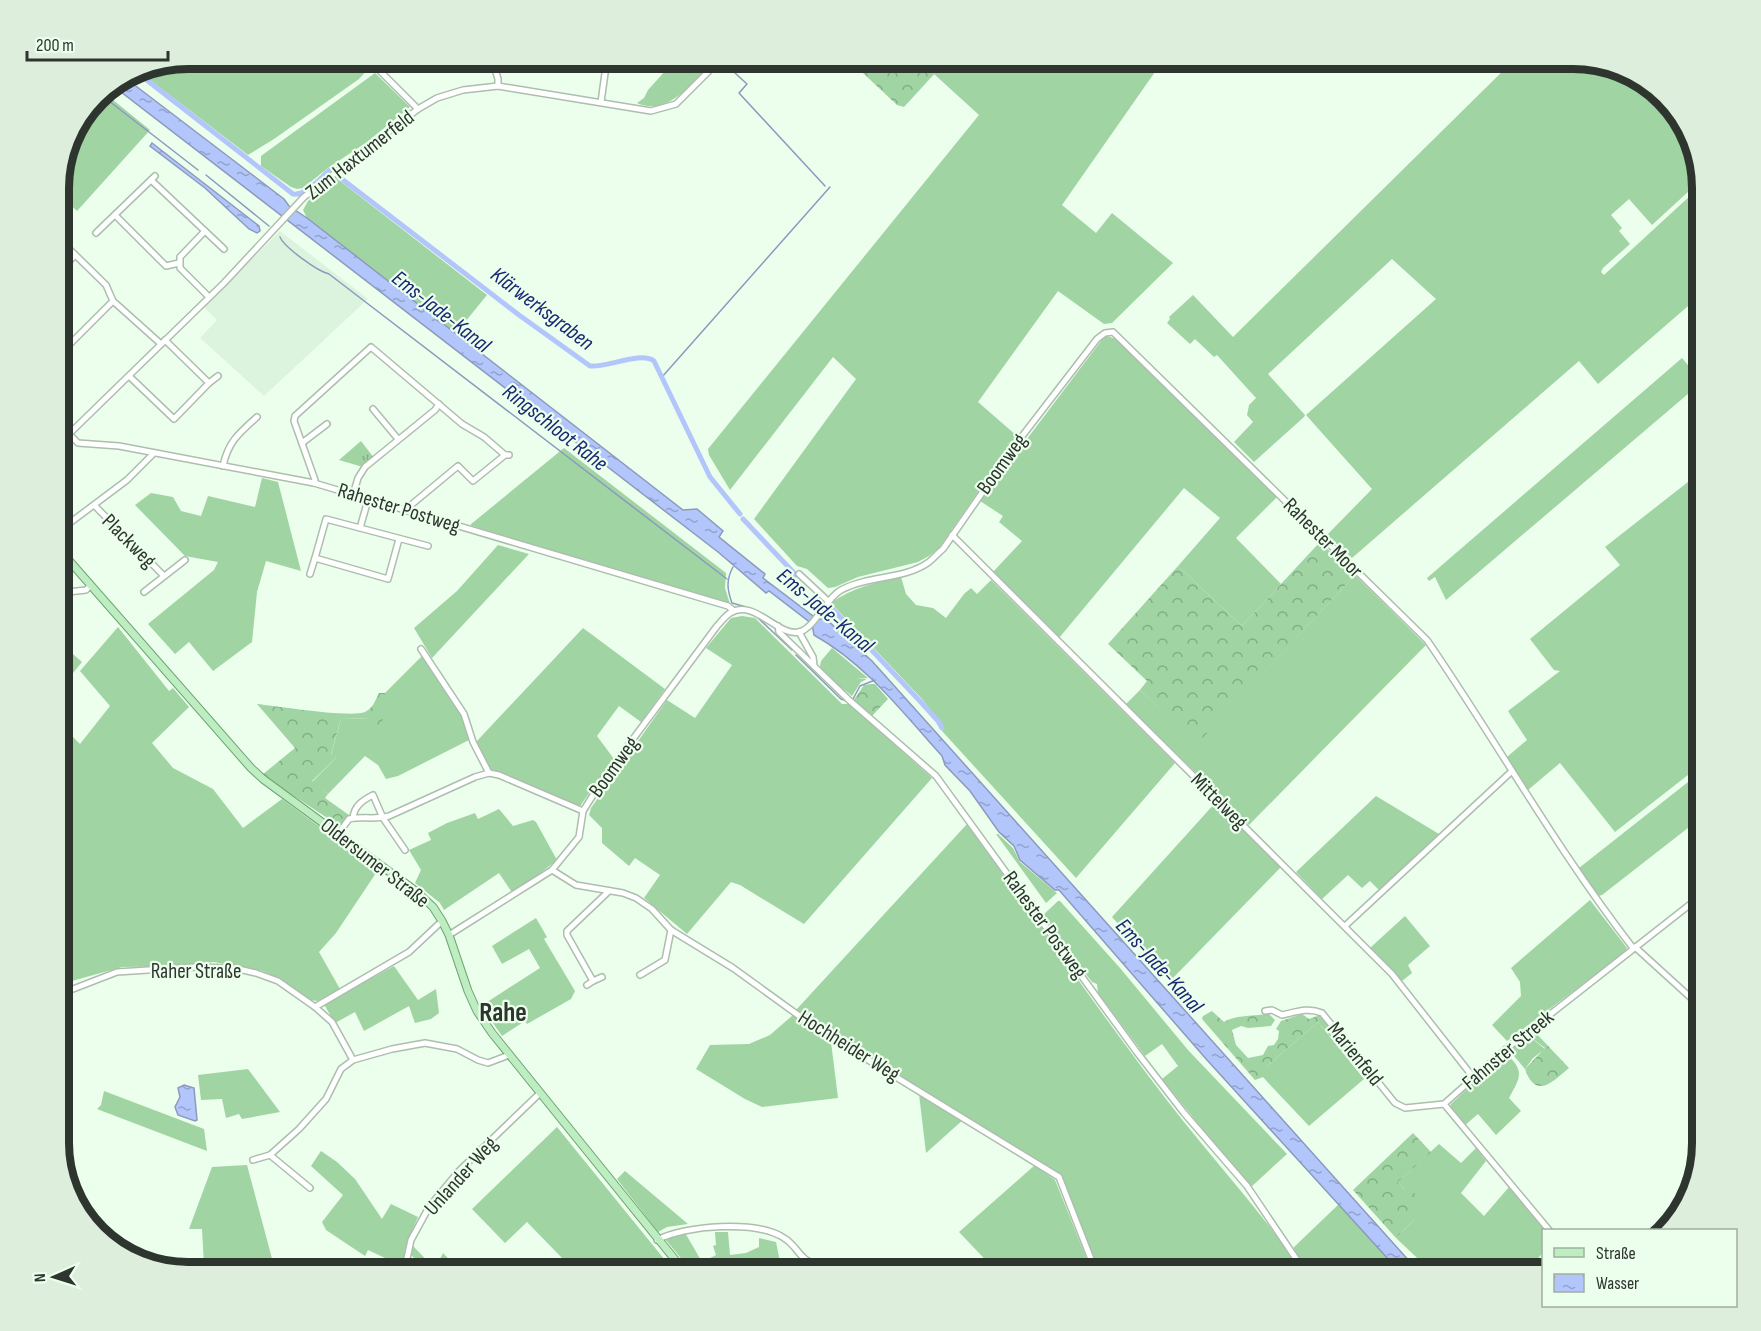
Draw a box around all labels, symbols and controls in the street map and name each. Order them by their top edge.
scale bar [27,24,168,62]
text: 200 m [36,35,74,56]
street label: Zum Haxtumerfeld [301,105,419,205]
water label: Klärwerksgraben [485,261,599,357]
water label: Ems-Jade-Kanal [386,265,497,360]
water label: Ringschloot Rahe [497,379,613,478]
street label: Boomweg [972,429,1032,499]
street label: Rahester Postweg [335,478,463,538]
street label: Rahester Moor [1278,493,1368,583]
street label: Plackweg [97,509,161,573]
water label: Ems-Jade-Kanal [771,563,880,660]
street label: Boomweg [584,732,644,802]
street label: Mittelweg [1185,767,1253,835]
street label: Oldersumer Straße [316,813,434,913]
street label: Rahester Postweg [998,866,1092,984]
water label: Ems-Jade-Kanal [1109,913,1209,1020]
street label: Raher Straße [151,959,241,984]
district label: Rahe [479,997,527,1029]
street label: Hochheider Weg [794,1005,904,1087]
street label: Fahnster Streek [1457,1005,1559,1095]
street label: Marienfeld [1322,1017,1388,1091]
street label: Unlander Weg [419,1132,503,1220]
legend [1542,1229,1737,1307]
text: Straße [1596,1243,1636,1264]
north arrow [24,1247,84,1307]
text: N [31,1273,50,1282]
text: Wasser [1596,1273,1639,1294]

